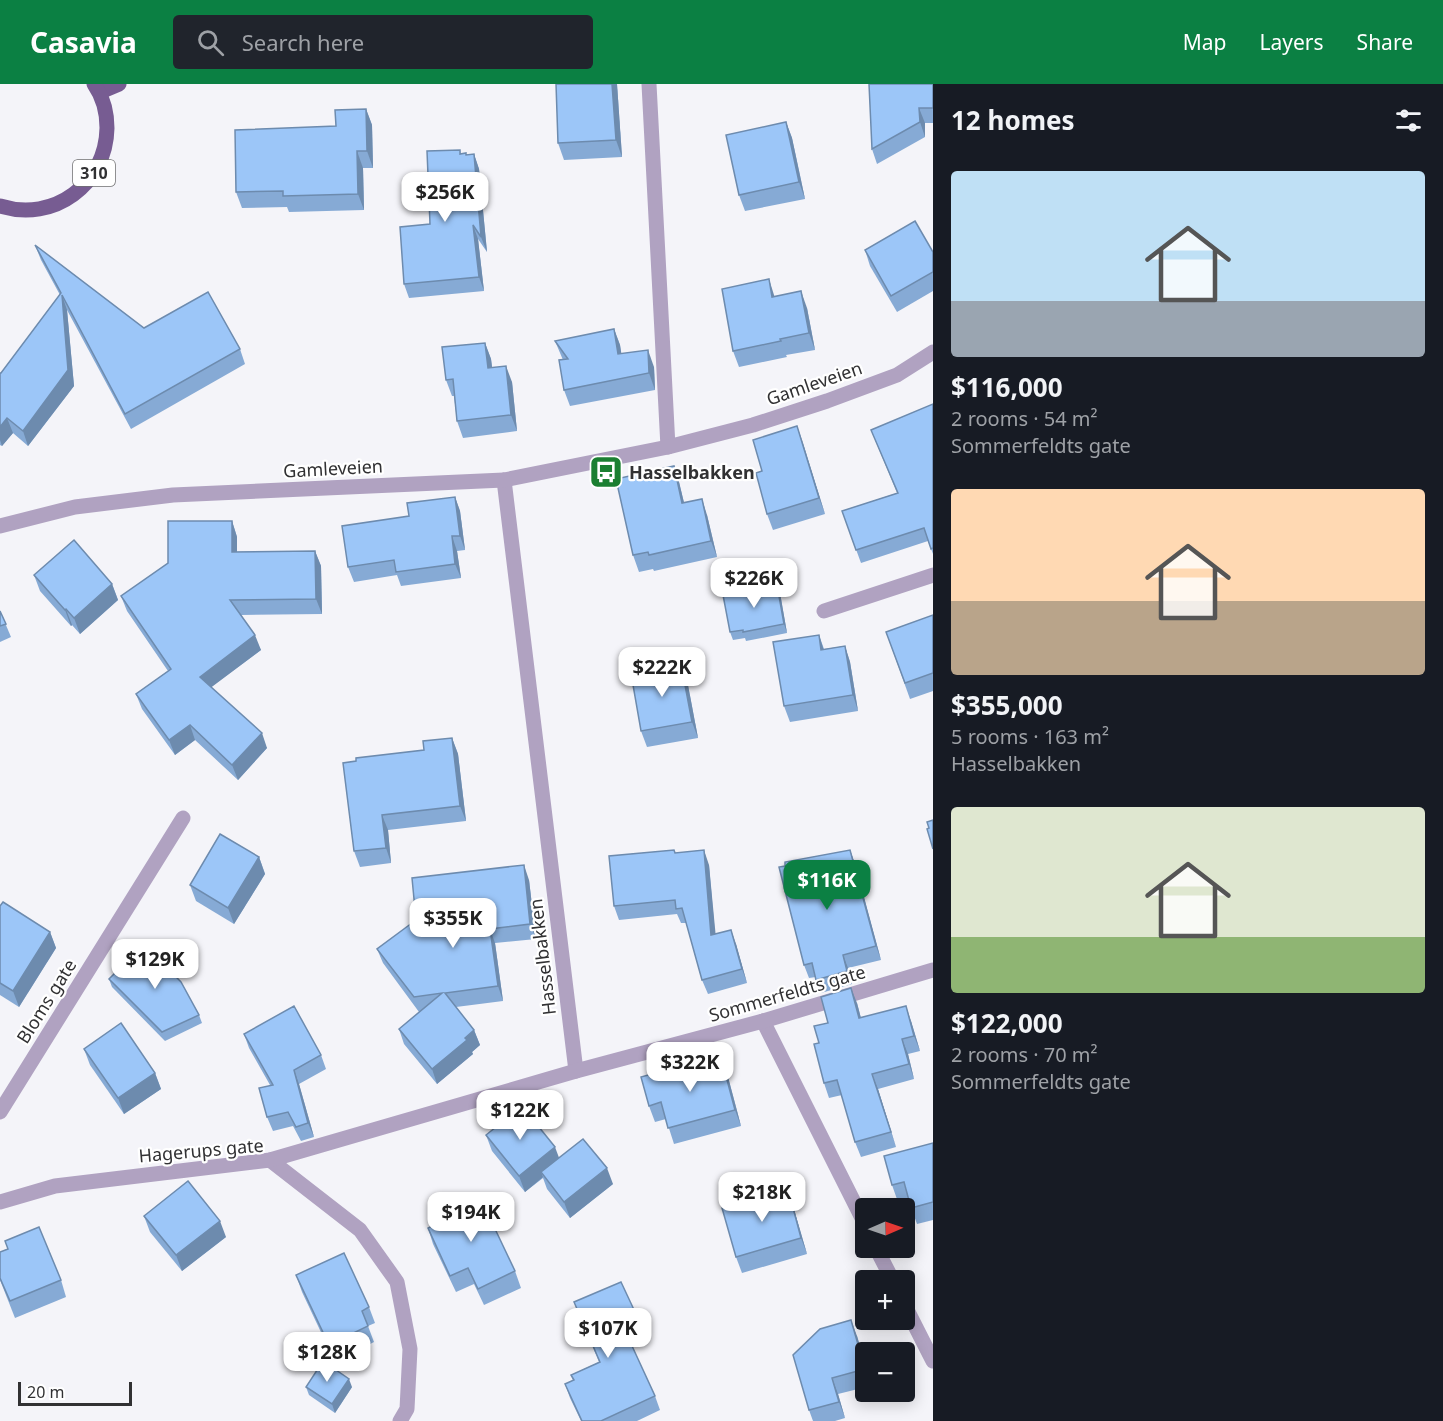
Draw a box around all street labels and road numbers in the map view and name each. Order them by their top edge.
road number: 310 [73,160,115,186]
street label: Gamleveien [763,355,865,411]
street label: Gamleveien [283,453,383,483]
street label: Hasselbakken [523,897,561,1017]
street label: Bloms gate [11,954,81,1048]
street label: Sommerfeldts gate [706,959,868,1027]
street label: Hagerups gate [137,1133,265,1167]

